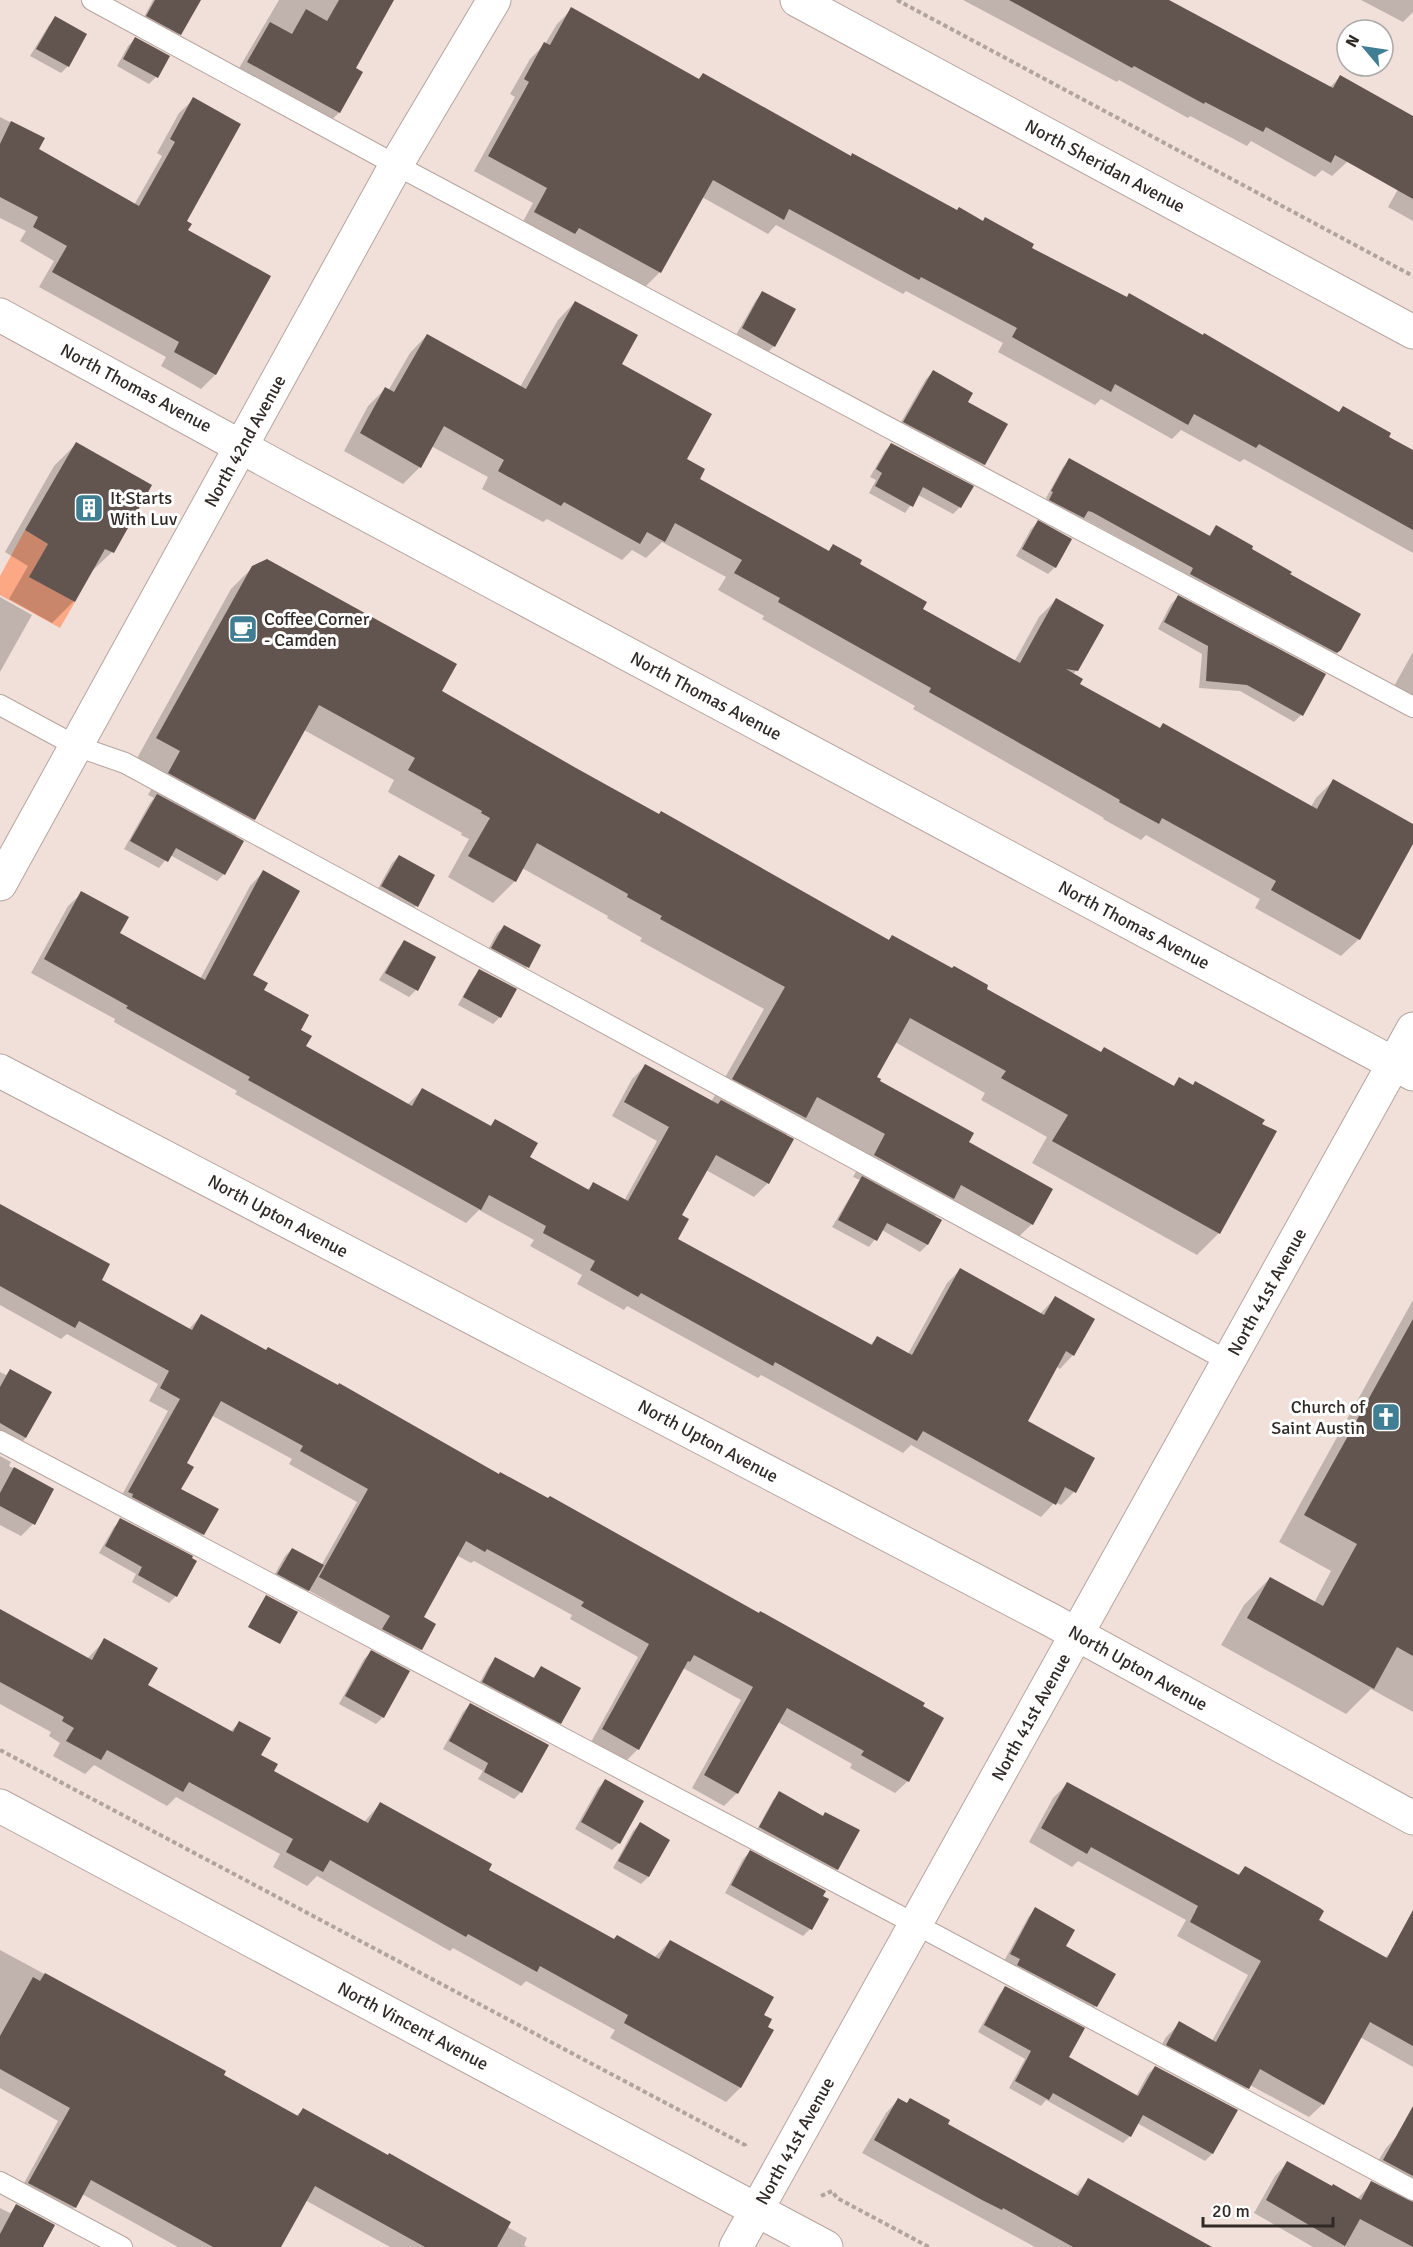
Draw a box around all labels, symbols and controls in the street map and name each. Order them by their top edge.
north arrow [1335,18,1395,78]
text: N [1341,31,1364,51]
street label: North Sheridan Avenue [1021,114,1189,218]
street label: North Thomas Avenue [57,339,215,437]
street label: North 42nd Avenue [200,371,290,511]
place label: It Starts With Luv [110,487,178,530]
building icon: It Starts With Luv [73,492,105,524]
place label: Coffee Corner - Camden [264,608,370,651]
cafe icon: Coffee Corner - Camden [227,613,259,645]
street label: North Thomas Avenue [627,647,785,745]
street label: North Thomas Avenue [1055,876,1213,974]
street label: North Upton Avenue [204,1170,352,1262]
street label: North 41st Avenue [1223,1224,1311,1360]
street label: North Upton Avenue [634,1395,782,1487]
place label: Church of Saint Austin [1271,1396,1366,1439]
church icon: Church of Saint Austin [1370,1401,1402,1433]
street label: North Upton Avenue [1065,1621,1211,1715]
street label: North 41st Avenue [987,1649,1075,1785]
street label: North Vincent Avenue [334,1977,492,2075]
street label: North 41st Avenue [751,2073,839,2209]
scale bar [1203,2190,1334,2228]
text: 20 m [1212,2200,1250,2222]

